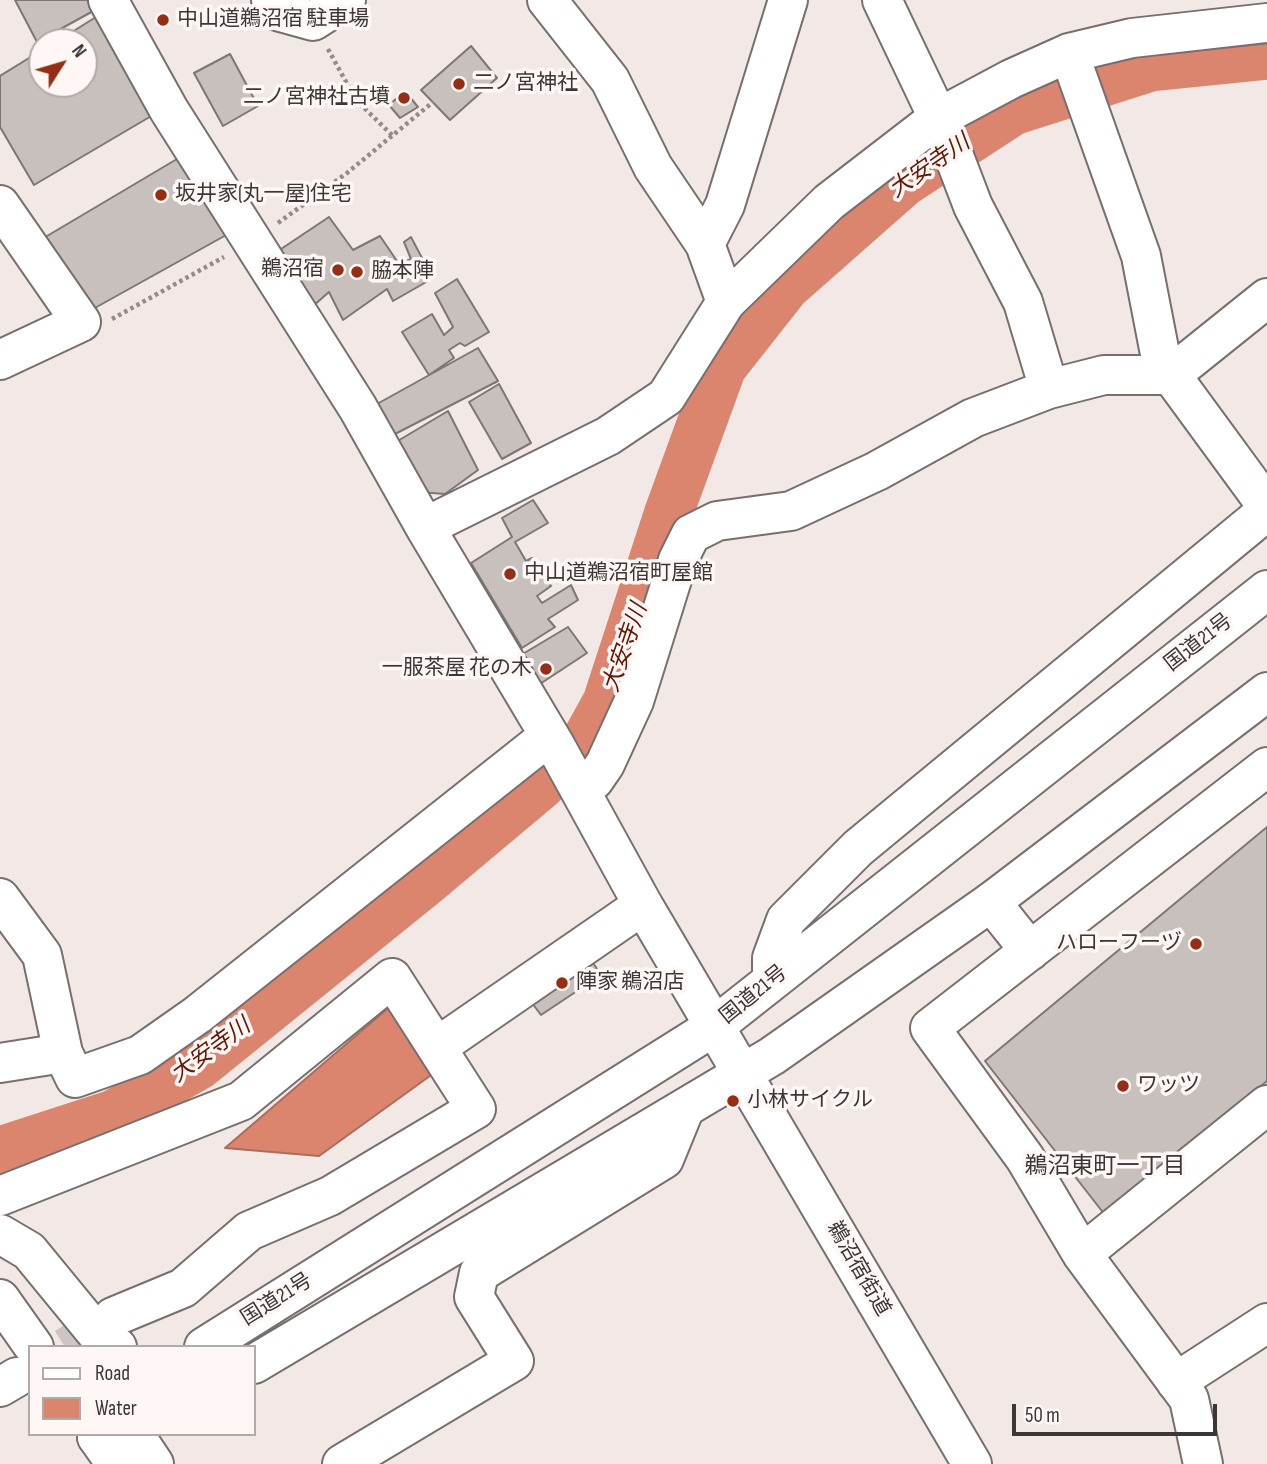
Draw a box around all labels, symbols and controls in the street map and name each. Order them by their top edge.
place label: 中山道鵜沼宿 駐車場 [177,7,369,33]
marker: 中山道鵜沼宿 駐車場 [155,12,171,28]
north arrow [28,28,98,98]
text: N [66,40,91,62]
place label: 二ノ宮神社 [473,71,578,97]
marker: 二ノ宮神社 [451,76,467,92]
place label: 二ノ宮神社古墳 [243,85,390,111]
marker: 二ノ宮神社古墳 [396,90,412,106]
water label: 大安寺川 [884,129,976,205]
place label: 坂井家(丸一屋)住宅 [175,182,352,208]
marker: 坂井家(丸一屋)住宅 [153,187,169,203]
place label: 鵜沼宿 [261,257,324,283]
place label: 脇本陣 [371,259,434,285]
marker: 鵜沼宿 [330,262,346,278]
marker: 脇本陣 [349,264,365,280]
place label: 中山道鵜沼宿町屋館 [524,561,713,587]
marker: 中山道鵜沼宿町屋館 [502,566,518,582]
water label: 大安寺川 [598,600,654,696]
street label: 国道21号 [1160,609,1238,677]
place label: 一服茶屋 花の木 [382,656,532,682]
marker: 一服茶屋 花の木 [538,661,554,677]
place label: ハローフーヅ [1056,931,1182,957]
marker: ハローフーヅ [1188,936,1204,952]
street label: 国道21号 [715,960,793,1030]
place label: 陣家 鵜沼店 [576,970,684,996]
marker: 陣家 鵜沼店 [554,975,570,991]
water label: 大安寺川 [166,1013,256,1089]
place label: ワッツ [1137,1073,1200,1099]
marker: ワッツ [1115,1078,1131,1094]
place label: 小林サイクル [747,1088,873,1114]
marker: 小林サイクル [725,1093,741,1109]
district label: 鵜沼東町一丁目 [1025,1153,1185,1181]
street label: 鵜沼宿街道 [821,1217,895,1321]
street label: 国道21号 [237,1268,317,1332]
legend [28,1345,256,1436]
text: Road [95,1361,130,1386]
scale bar [1015,1390,1220,1434]
text: Water [95,1396,137,1421]
text: 50 m [1025,1403,1060,1428]

